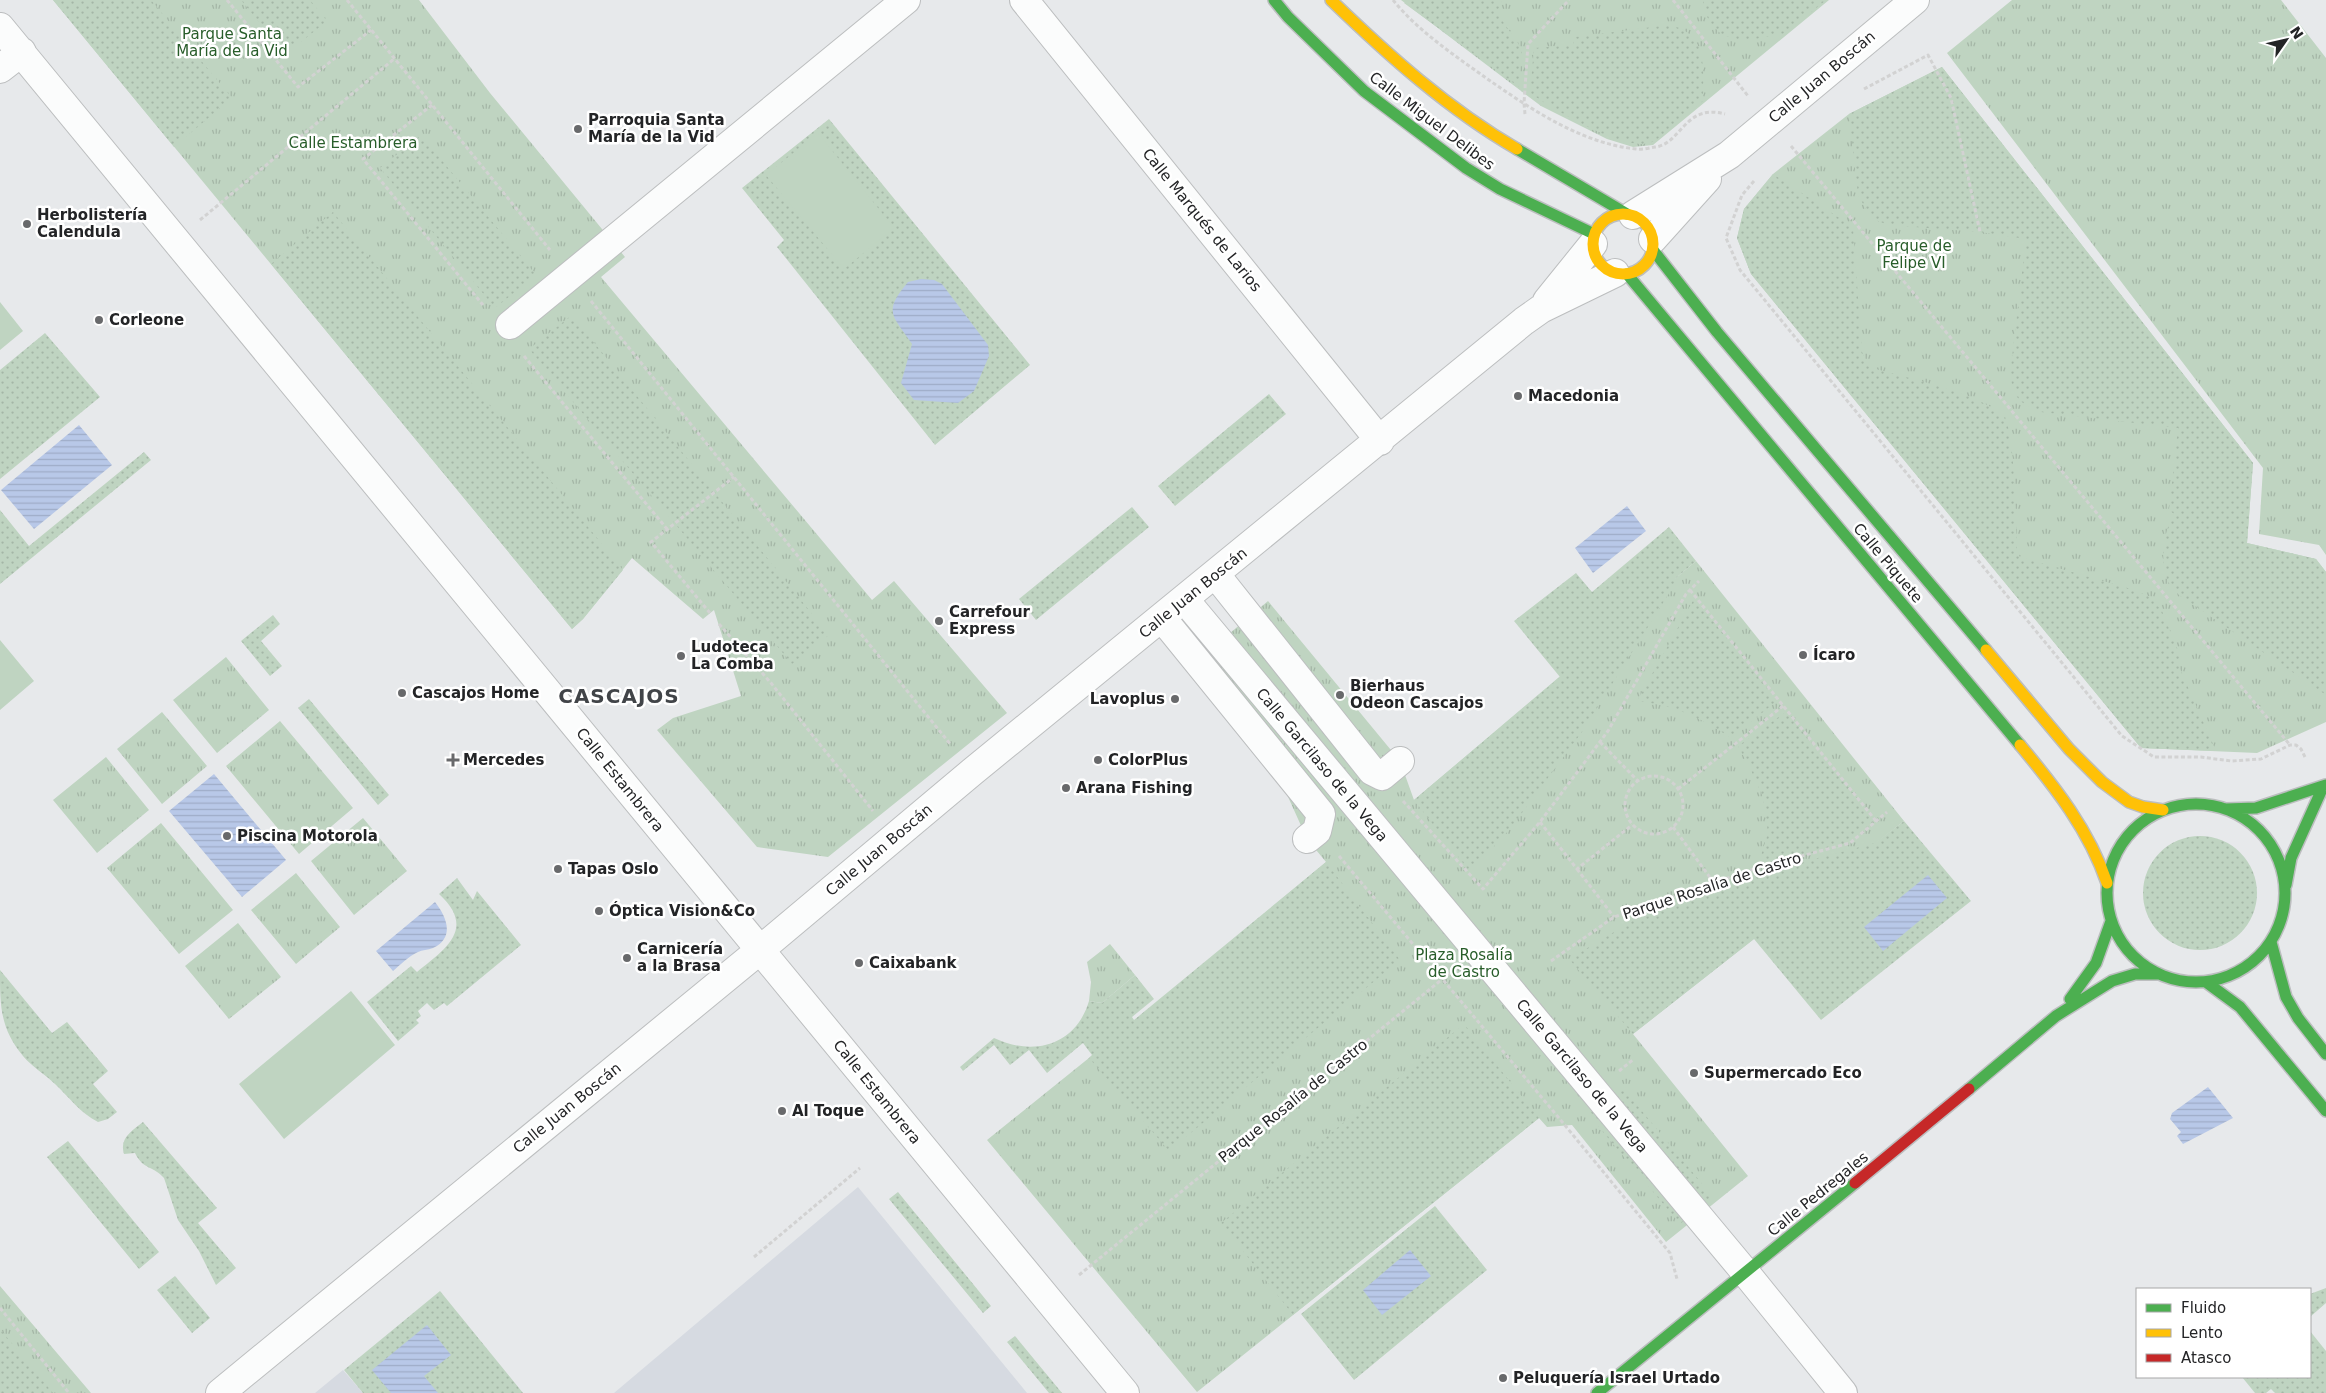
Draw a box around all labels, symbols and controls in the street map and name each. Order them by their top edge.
north arrow [2261,15,2311,65]
text: N [2287,23,2307,42]
park label: Parque Santa María de la Vid [176,25,288,60]
street label: Calle Juan Boscán [1765,27,1879,127]
street label: Calle Miguel Delibes [1366,68,1498,174]
place label: Parroquia Santa María de la Vid [588,111,725,146]
marker: Parroquia Santa María de la Vid [572,123,584,135]
park label: Calle Estambrera [289,134,417,152]
street label: Calle Marqués de Larios [1139,145,1266,295]
place label: Herbolistería Calendula [37,206,147,241]
marker: Herbolistería Calendula [21,218,33,230]
park label: Parque de Felipe VI [1876,237,1952,272]
place label: Corleone [109,311,184,329]
marker: Corleone [93,314,105,326]
place label: Macedonia [1528,387,1619,405]
marker: Macedonia [1512,390,1524,402]
street label: Calle Piquete [1850,520,1926,606]
street label: Calle Juan Boscán [1135,544,1251,642]
place label: Carrefour Express [949,603,1031,638]
marker: Carrefour Express [933,615,945,627]
place label: Ludoteca La Comba [691,638,774,673]
place label: Ícaro [1813,645,1855,664]
marker: Ícaro [1797,649,1809,661]
marker: Ludoteca La Comba [675,650,687,662]
place label: Bierhaus Odeon Cascajos [1350,677,1483,712]
place label: Cascajos Home [412,684,539,702]
district label: CASCAJOS [558,684,680,708]
street label: Calle Garcilaso de la Vega [1252,685,1392,845]
marker: Cascajos Home [396,687,408,699]
marker: Bierhaus Odeon Cascajos [1334,689,1346,701]
place label: Lavoplus [1090,690,1165,708]
marker: Lavoplus [1169,693,1181,705]
street label: Calle Estambrera [572,724,668,836]
place label: Mercedes [463,751,544,769]
place label: ColorPlus [1108,751,1188,769]
marker: Mercedes [447,754,459,766]
marker: ColorPlus [1092,754,1104,766]
place label: Arana Fishing [1076,779,1193,797]
marker: Arana Fishing [1060,782,1072,794]
street label: Calle Juan Boscán [822,800,936,900]
place label: Piscina Motorola [237,827,378,845]
marker: Piscina Motorola [221,830,233,842]
street label: Parque Rosalía de Castro [1620,849,1804,923]
place label: Tapas Oslo [568,860,659,878]
marker: Tapas Oslo [552,863,564,875]
place label: Óptica Vision&Co [609,901,755,920]
marker: Óptica Vision&Co [593,905,605,917]
place label: Carnicería a la Brasa [637,940,723,975]
park label: Plaza Rosalía de Castro [1415,946,1513,981]
marker: Carnicería a la Brasa [621,952,633,964]
place label: Caixabank [869,954,958,972]
marker: Caixabank [853,957,865,969]
street label: Calle Garcilaso de la Vega [1512,996,1652,1156]
street label: Parque Rosalía de Castro [1215,1035,1371,1167]
street label: Calle Estambrera [829,1036,925,1148]
street label: Calle Juan Boscán [509,1059,625,1157]
place label: Supermercado Eco [1704,1064,1862,1082]
marker: Supermercado Eco [1688,1067,1700,1079]
place label: Al Toque [792,1102,864,1120]
marker: Al Toque [776,1105,788,1117]
street label: Calle Pedregales [1764,1148,1872,1240]
legend [2136,1288,2311,1378]
text: Fluido [2181,1299,2226,1317]
text: Lento [2181,1324,2223,1342]
text: Atasco [2181,1349,2231,1367]
place label: Peluquería Israel Urtado [1513,1369,1720,1387]
marker: Peluquería Israel Urtado [1497,1372,1509,1384]

